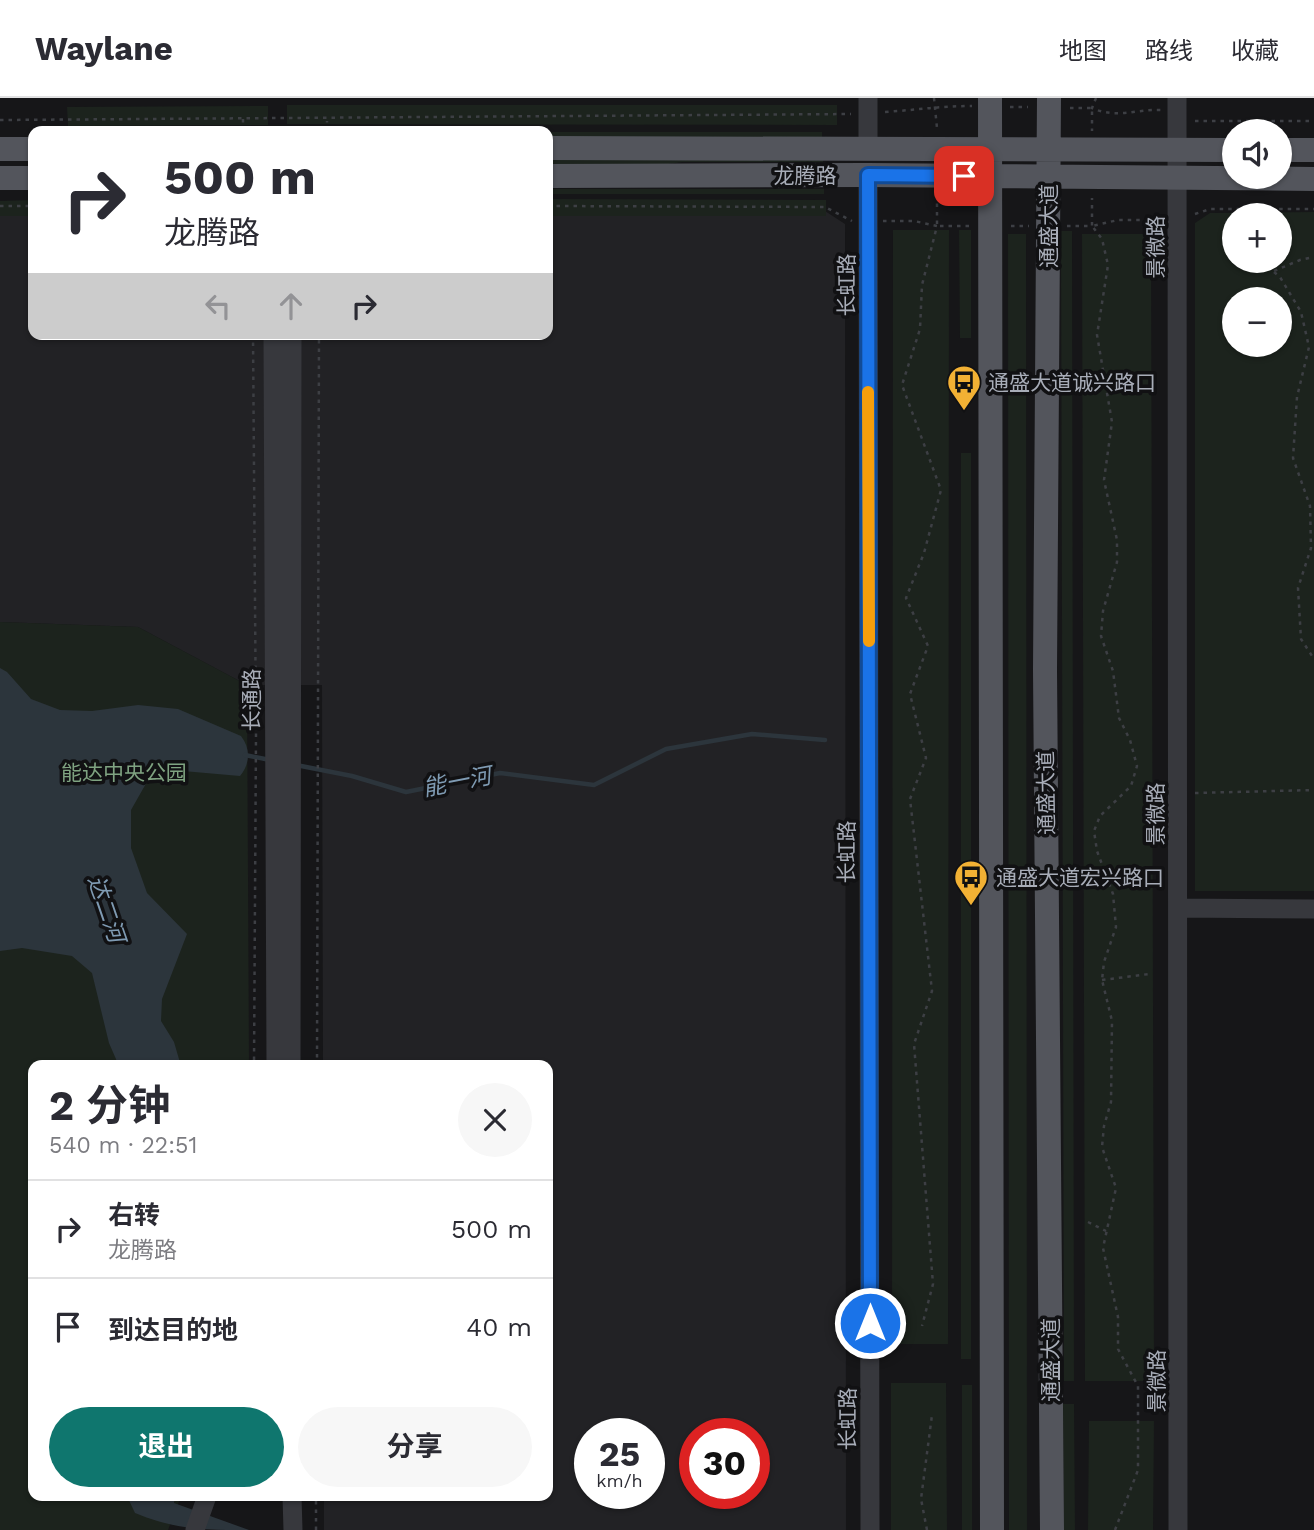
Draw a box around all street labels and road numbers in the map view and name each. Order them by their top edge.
street label: 龙腾路 [774,163,837,188]
street label: 通盛大道 [1036,184,1061,268]
street label: 景微路 [1143,216,1168,279]
street label: 长虹路 [834,254,859,317]
street label: 长通路 [239,669,264,732]
street label: 通盛大道 [1033,751,1059,835]
street label: 景微路 [1143,783,1168,846]
street label: 长虹路 [834,821,859,884]
street label: 通盛大道 [1038,1318,1063,1402]
street label: 景微路 [1144,1350,1169,1413]
street label: 长虹路 [835,1388,860,1451]

